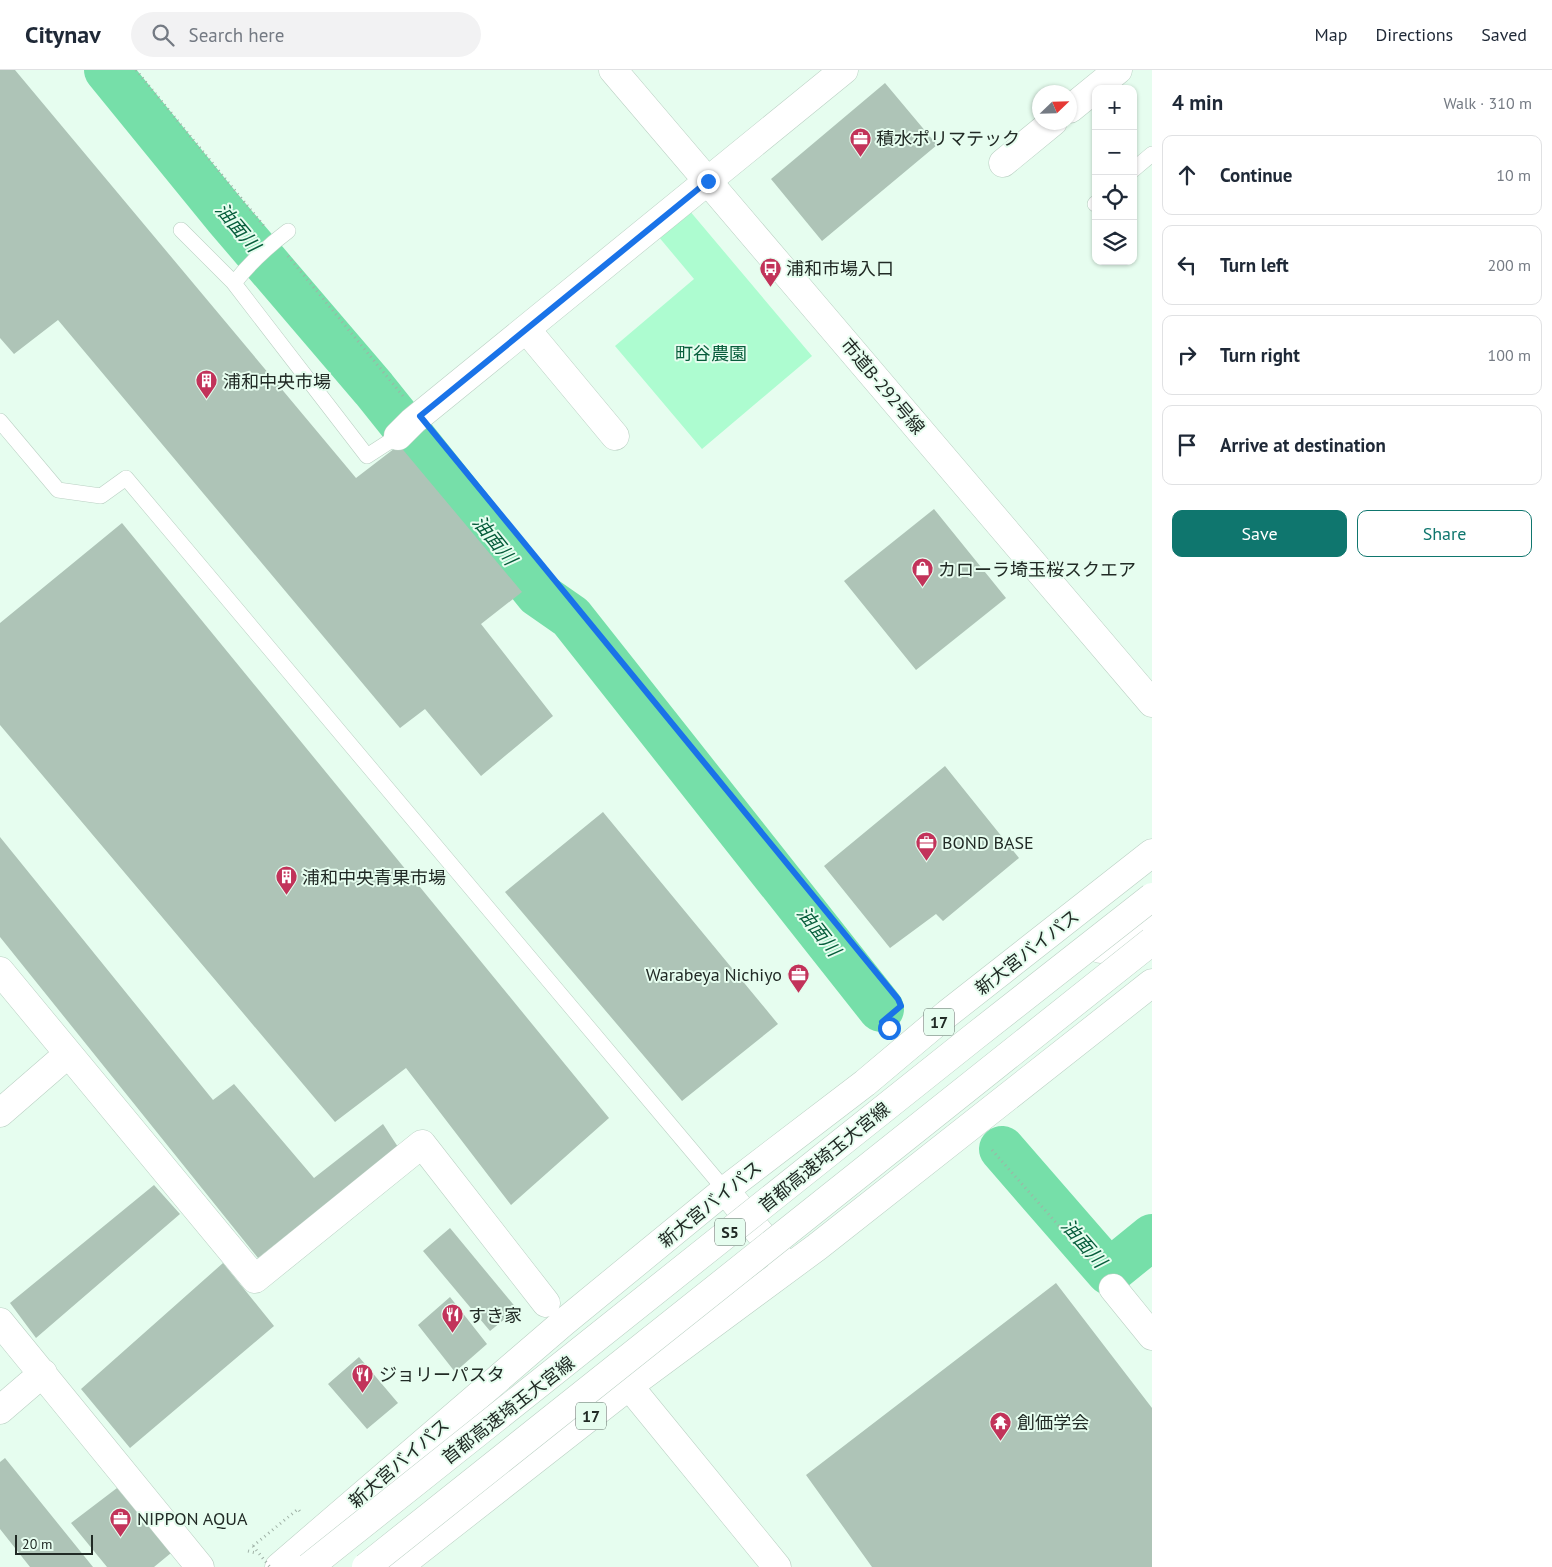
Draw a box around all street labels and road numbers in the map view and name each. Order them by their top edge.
street label: 市道B-292号線 [836,333,930,439]
street label: 新大宮バイパス [970,904,1084,1000]
road number: 17 [924,1009,954,1036]
street label: 首都高速埼玉大宮線 [754,1097,894,1217]
street label: 新大宮バイパス [654,1156,766,1252]
road number: S5 [715,1218,745,1246]
street label: 首都高速埼玉大宮線 [437,1351,579,1469]
road number: 17 [576,1402,606,1430]
street label: 新大宮バイパス [344,1413,454,1513]

